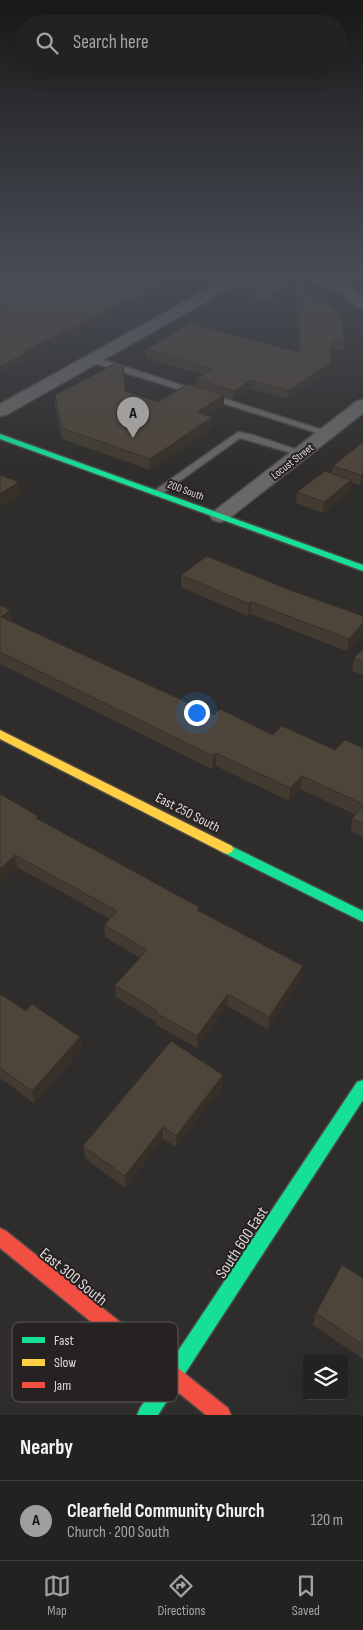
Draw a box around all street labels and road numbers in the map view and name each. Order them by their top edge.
street label: Locust Street [269,441,316,482]
street label: 200 South [166,478,206,503]
street label: East 250 South [153,789,223,836]
street label: South 600 East [212,1203,272,1282]
street label: East 300 South [36,1244,111,1310]

